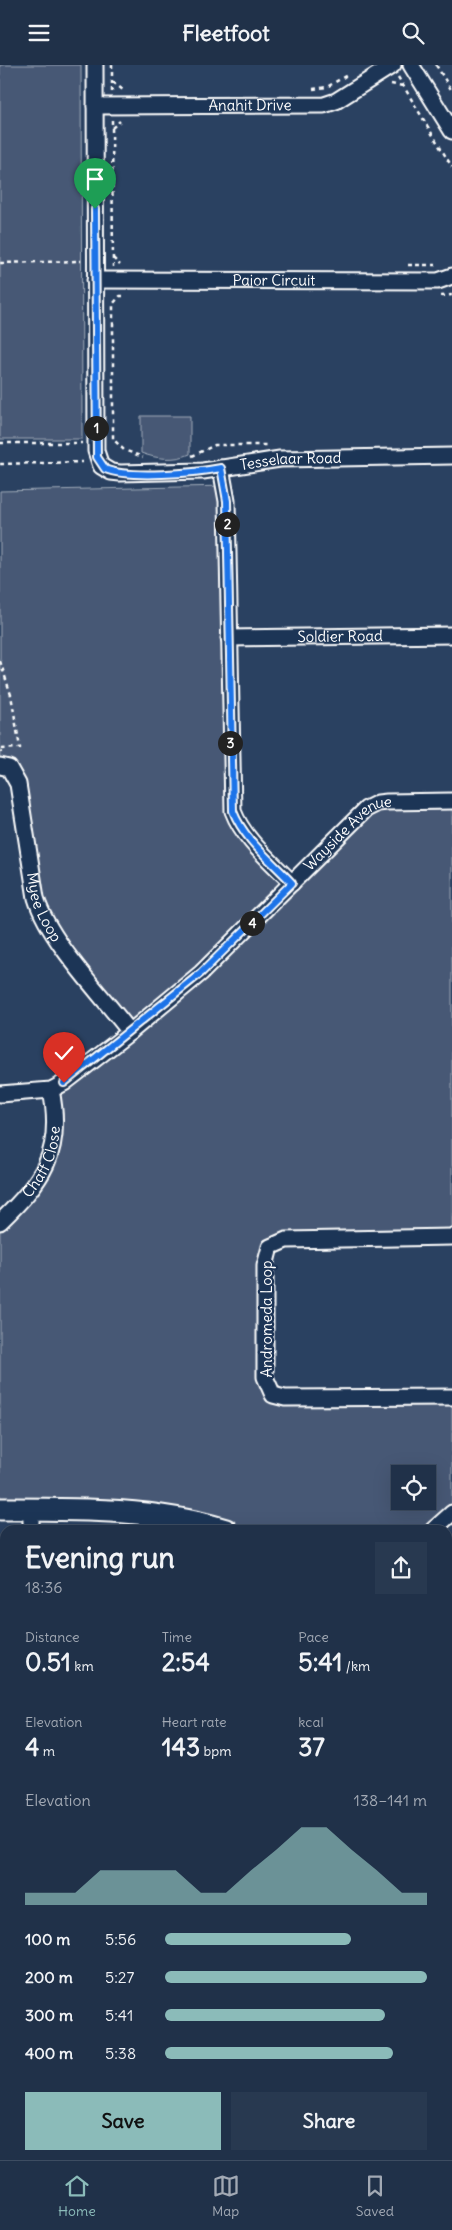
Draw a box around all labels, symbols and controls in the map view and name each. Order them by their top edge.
icon: menu [25,19,53,47]
text: Fleetfoot [182,19,270,47]
icon: search [399,19,427,47]
street label: Anahit Drive [208,95,292,115]
pin [74,158,116,209]
icon: arrive [81,165,109,193]
street label: Paior Circuit [233,270,315,290]
pin: 1 [84,415,108,441]
text: 1 [94,419,99,437]
street label: Tesselaar Road [238,448,342,474]
pin: 2 [214,511,240,537]
text: 2 [224,515,231,533]
street label: Soldier Road [297,626,383,646]
pin: 3 [218,731,242,755]
text: 3 [227,734,234,752]
street label: Wayside Avenue [299,792,392,874]
street label: Myee Loop [23,871,66,945]
pin: 4 [240,911,264,935]
text: 4 [248,914,257,932]
pin [43,1032,85,1083]
icon: check [50,1039,78,1067]
street label: Chaff Close [18,1126,64,1201]
street label: Andromeda Loop [257,1260,276,1378]
map controls [391,1465,436,1510]
button: locate [391,1465,436,1510]
text: Evening run [25,1540,175,1576]
button: share [375,1542,427,1594]
text: 18:36 [25,1577,63,1597]
text: Distance [25,1628,80,1646]
text: Time [162,1628,192,1646]
text: Pace [298,1628,329,1646]
text: 0.51 [25,1646,71,1678]
text: 2:54 [162,1646,210,1678]
text: 5:41 [298,1646,342,1678]
text: km [71,1657,94,1675]
text: /km [342,1657,370,1675]
text: Elevation [25,1713,82,1731]
text: Heart rate [162,1713,227,1731]
text: kcal [298,1713,324,1731]
text: 4 [25,1731,39,1763]
text: 143 [162,1731,200,1763]
text: 37 [298,1731,325,1763]
text: m [39,1742,55,1760]
text: bpm [200,1742,232,1760]
text: Elevation [25,1790,91,1810]
text: 138–141 m [354,1790,427,1810]
text: 100 m [25,1929,70,1949]
text: 5:56 [105,1929,136,1949]
text: 200 m [25,1967,73,1987]
text: 5:27 [105,1967,134,1987]
text: 300 m [25,2005,73,2025]
text: 5:41 [105,2005,133,2025]
text: 400 m [25,2043,73,2063]
text: 5:38 [105,2043,136,2063]
button: Save [25,2092,221,2150]
button: Share [231,2092,427,2150]
tab: Home [58,2172,96,2220]
tab: Map [212,2172,240,2220]
tab: Saved [356,2172,394,2220]

